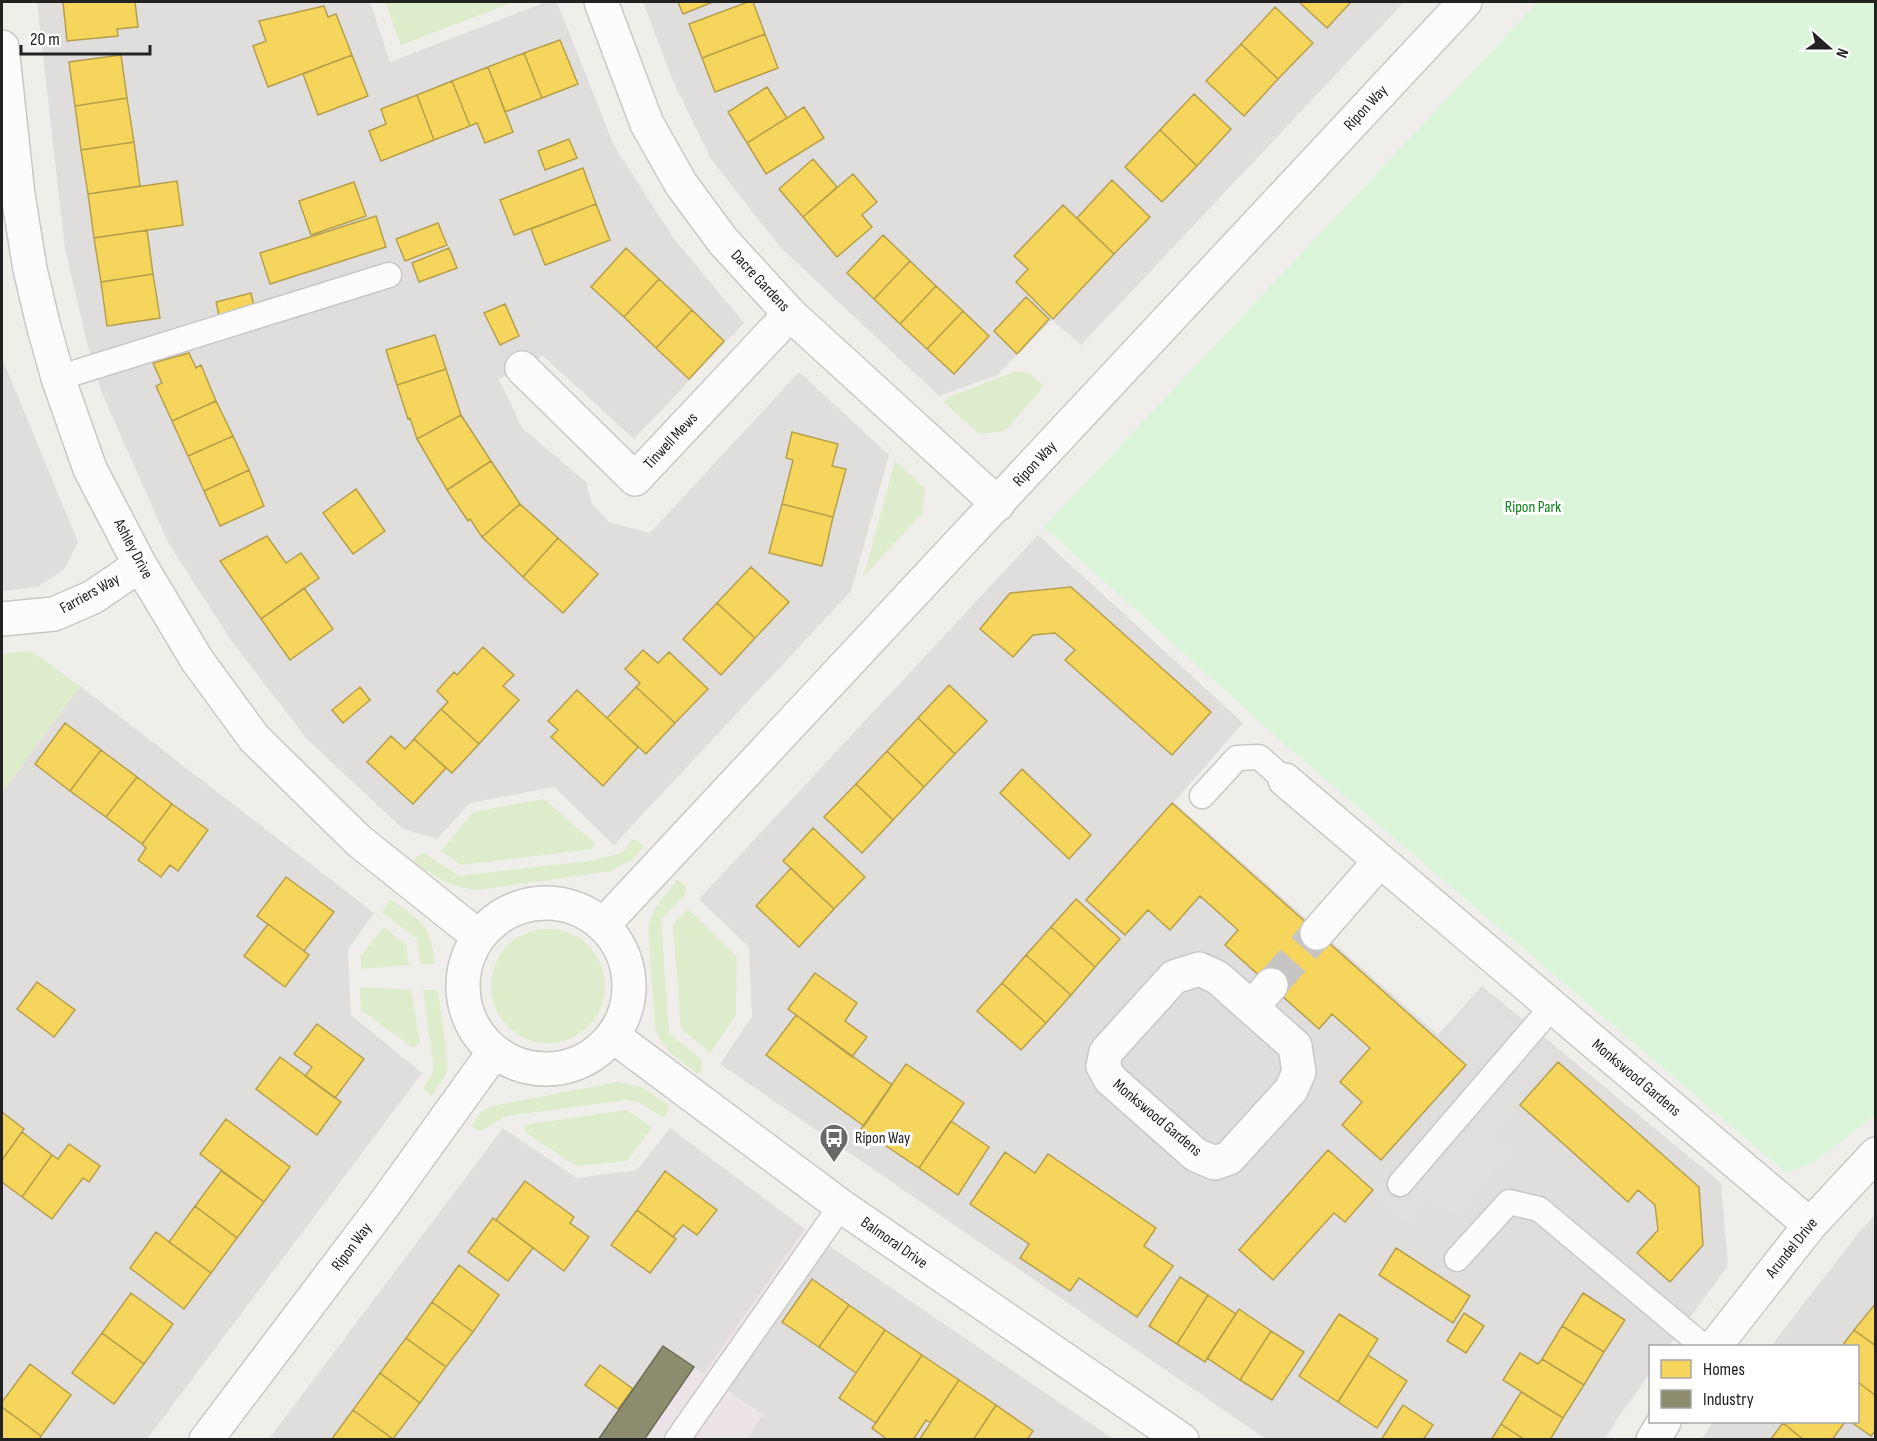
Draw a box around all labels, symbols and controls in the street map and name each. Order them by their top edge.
scale bar [21,18,150,56]
north arrow [1799,18,1859,78]
text: 20 m [30,29,60,50]
text: N [1831,45,1852,60]
street label: Ripon Way [1340,81,1392,135]
street label: Dacre Gardens [727,246,794,316]
street label: Tinwell Mews [640,408,702,473]
street label: Ripon Way [1009,437,1061,491]
park label: Ripon Park [1505,498,1561,517]
street label: Ashley Drive [109,515,157,582]
street label: Farriers Way [57,570,123,618]
street label: Monkswood Gardens [1588,1035,1684,1121]
street label: Monkswood Gardens [1109,1075,1205,1161]
bus stop icon: Ripon Way [818,1122,850,1164]
place label: Ripon Way [855,1129,910,1148]
street label: Balmoral Drive [857,1213,931,1273]
street label: Arundel Drive [1761,1214,1822,1283]
street label: Ripon Way [328,1219,376,1275]
legend [1649,1345,1859,1423]
text: Homes [1703,1359,1745,1380]
text: Industry [1703,1389,1754,1410]

